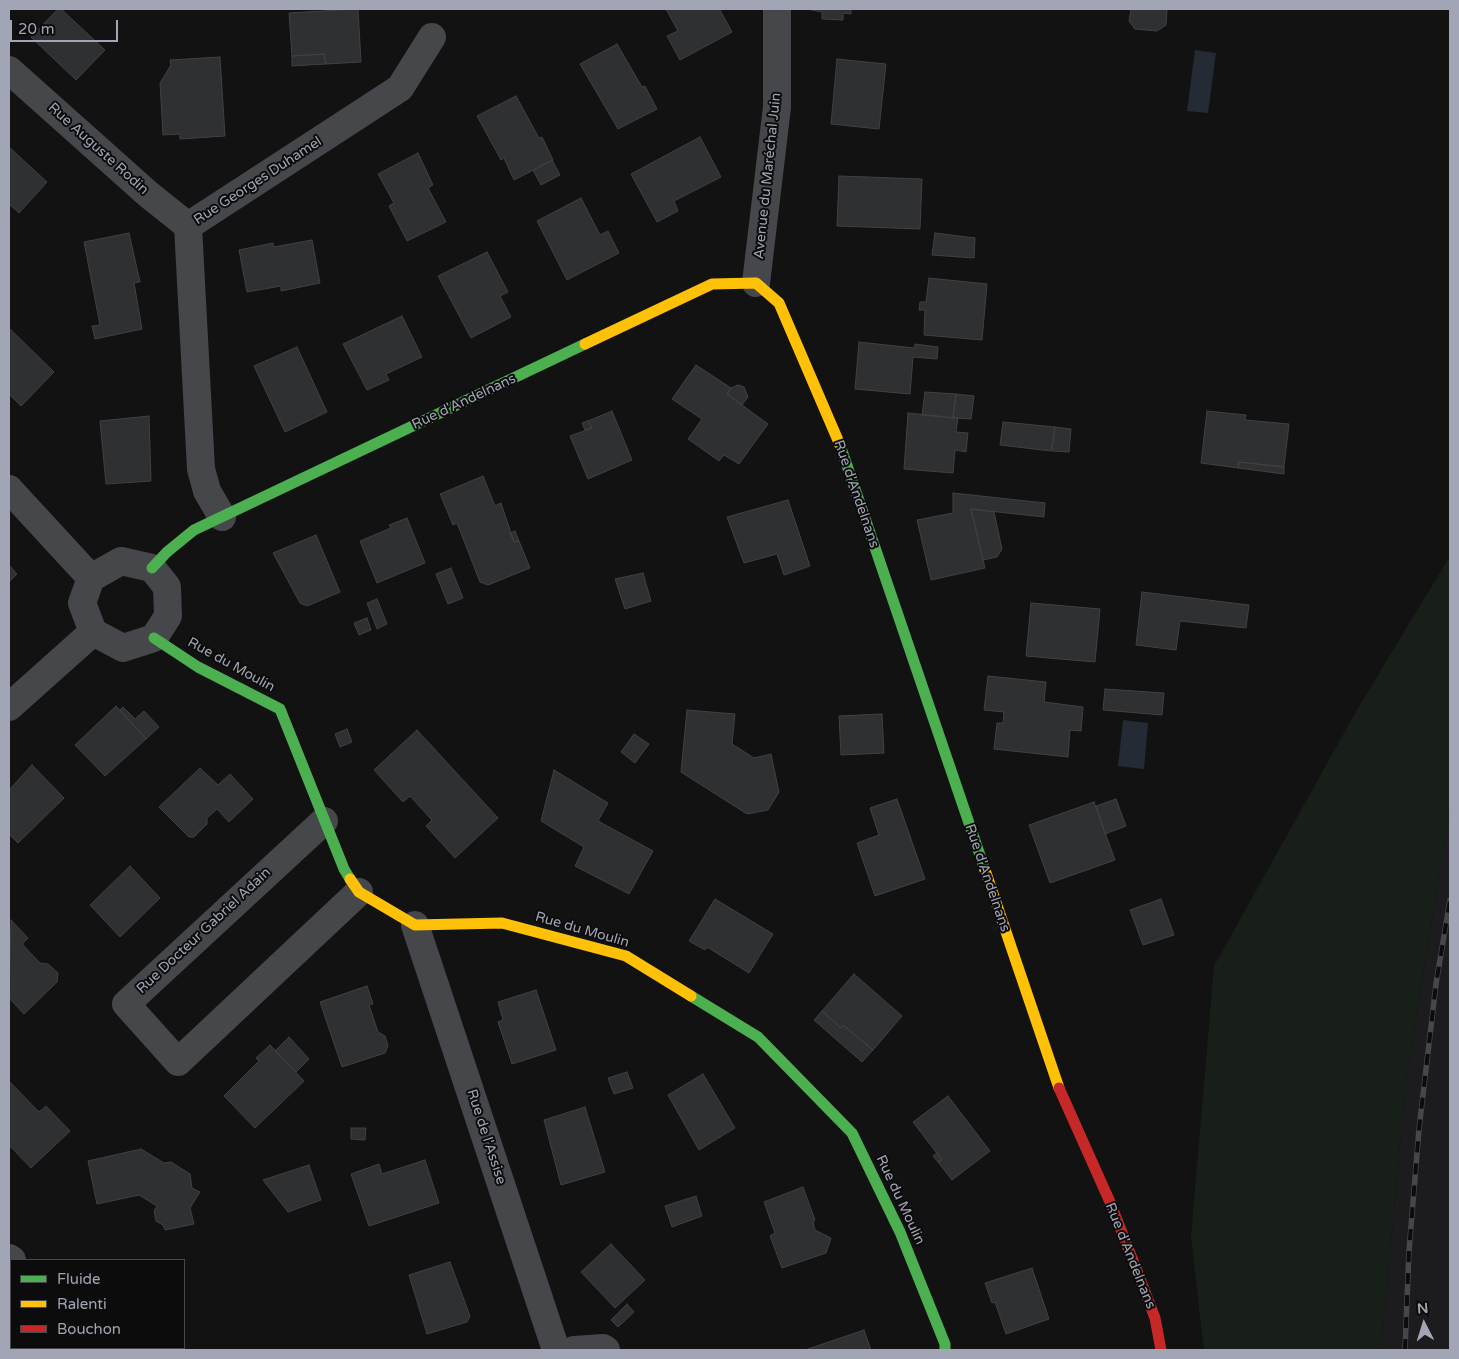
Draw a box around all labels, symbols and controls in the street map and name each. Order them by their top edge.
scale bar [12,10,120,42]
text: 20 m [18,20,55,38]
street label: Avenue du Maréchal Juin [751,92,785,260]
street label: Rue Auguste Rodin [44,100,152,198]
street label: Rue Georges Duhamel [191,133,325,229]
street label: Rue d'Andelnans [409,371,519,433]
street label: Rue d'Andelnans [830,438,882,550]
street label: Rue du Moulin [185,634,277,696]
street label: Rue d'Andelnans [961,822,1013,934]
street label: Rue Docteur Gabriel Adain [133,864,275,998]
street label: Rue du Moulin [533,909,631,951]
street label: Rue de l'Assise [463,1087,509,1187]
street label: Rue du Moulin [872,1153,928,1247]
street label: Rue d'Andelnans [1101,1201,1159,1311]
legend [10,1259,185,1349]
text: Fluide [57,1270,101,1288]
text: Ralenti [57,1295,107,1313]
north arrow [1399,1299,1449,1349]
text: N [1416,1300,1429,1318]
text: Bouchon [57,1320,121,1338]

